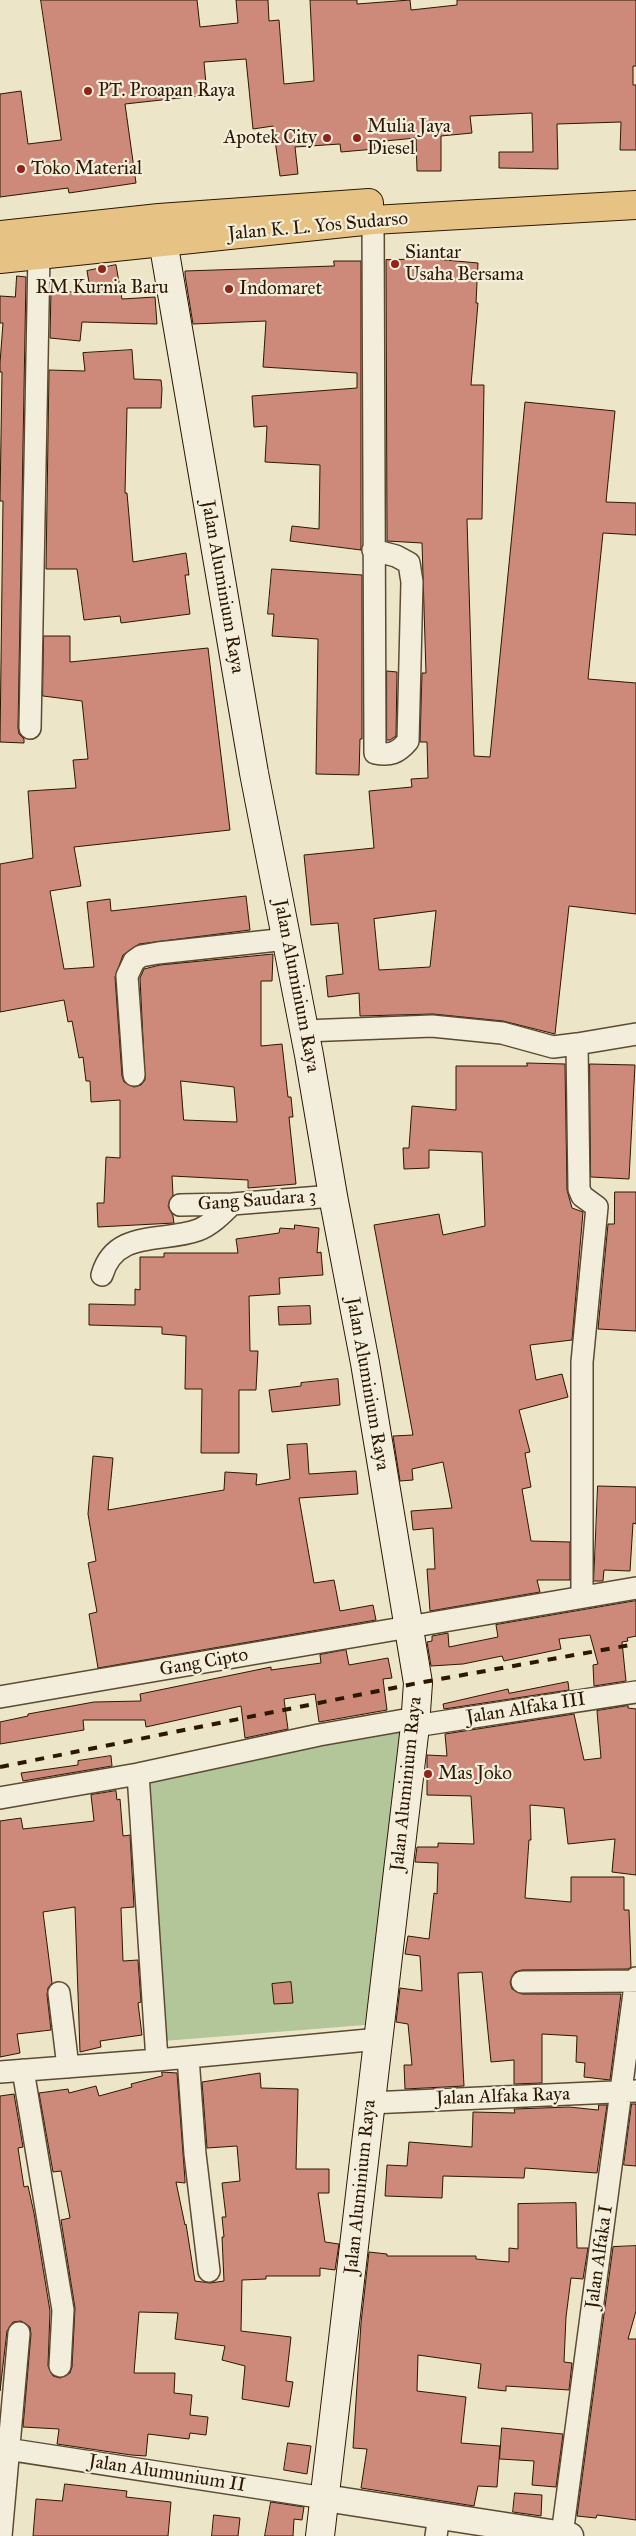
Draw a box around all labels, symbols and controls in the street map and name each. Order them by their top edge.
place label: PT. Proapan Raya [98,80,235,102]
marker: PT. Proapan Raya [82,85,94,97]
place label: Mulia Jaya Diesel [367,116,451,160]
place label: Apotek City [224,127,317,149]
marker: Apotek City [321,132,333,144]
marker: Mulia Jaya Diesel [351,132,363,144]
place label: Toko Material [31,158,142,180]
marker: Toko Material [15,163,27,175]
street label: Jalan K. L. Yos Sudarso [227,208,409,246]
place label: Siantar Usaha Bersama [405,242,524,286]
marker: Siantar Usaha Bersama [389,258,401,270]
marker: RM Kurnia Baru [96,263,108,275]
place label: RM Kurnia Baru [35,277,169,299]
place label: Indomaret [239,278,322,300]
marker: Indomaret [223,283,235,295]
street label: Jalan Aluminium Raya [196,499,248,675]
street label: Jalan Aluminium Raya [268,898,324,1074]
street label: Gang Saudara 3 [197,1185,317,1217]
street label: Jalan Aluminium Raya [341,1296,393,1472]
street label: Gang Cipto [158,1644,250,1682]
street label: Jalan Alfaka III [465,1688,587,1730]
street label: Jalan Aluminium Raya [386,1696,428,1872]
place label: Mas Joko [438,1763,512,1785]
marker: Mas Joko [422,1768,434,1780]
street label: Jalan Alfaka Raya [436,2083,570,2111]
street label: Jalan Aluminium Raya [340,2099,382,2275]
street label: Jalan Alfaka I [581,2204,619,2310]
street label: Jalan Alumunium II [87,2450,247,2498]

